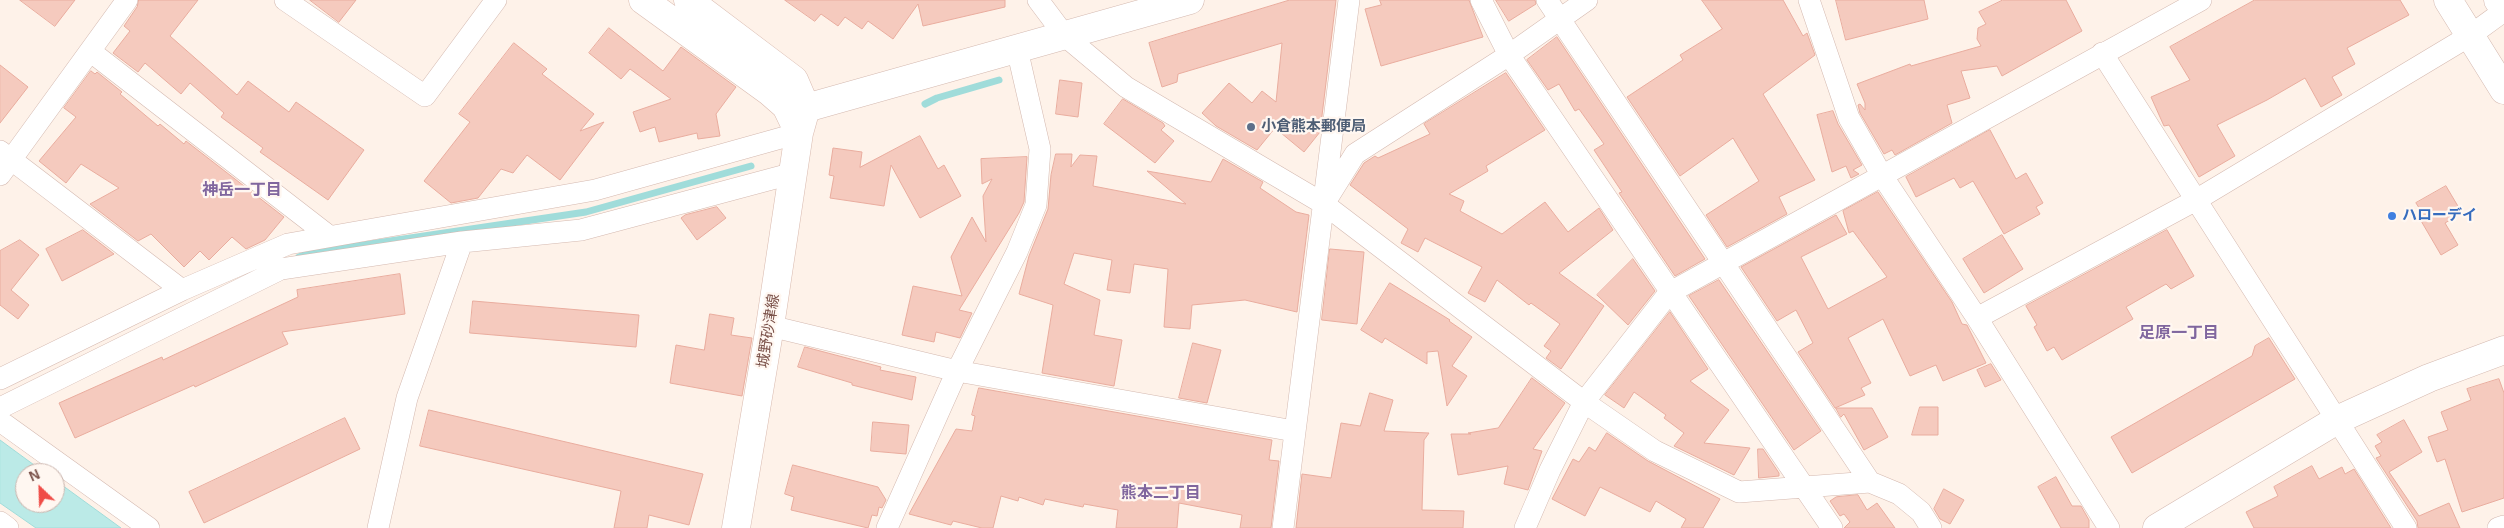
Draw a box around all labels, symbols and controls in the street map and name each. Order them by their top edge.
place label: 小倉熊本郵便局 [1261,118,1366,136]
marker: 小倉熊本郵便局 [1245,121,1257,133]
district label: 神岳一丁目 [202,181,282,201]
place label: ハローデイ [2402,207,2477,225]
marker: ハローデイ [2386,210,2398,222]
street label: 城野砂津線 [754,293,784,369]
district label: 足原一丁目 [2139,324,2219,344]
north arrow [15,463,65,513]
text: N [26,466,42,485]
district label: 熊本二丁目 [1121,484,1201,504]

